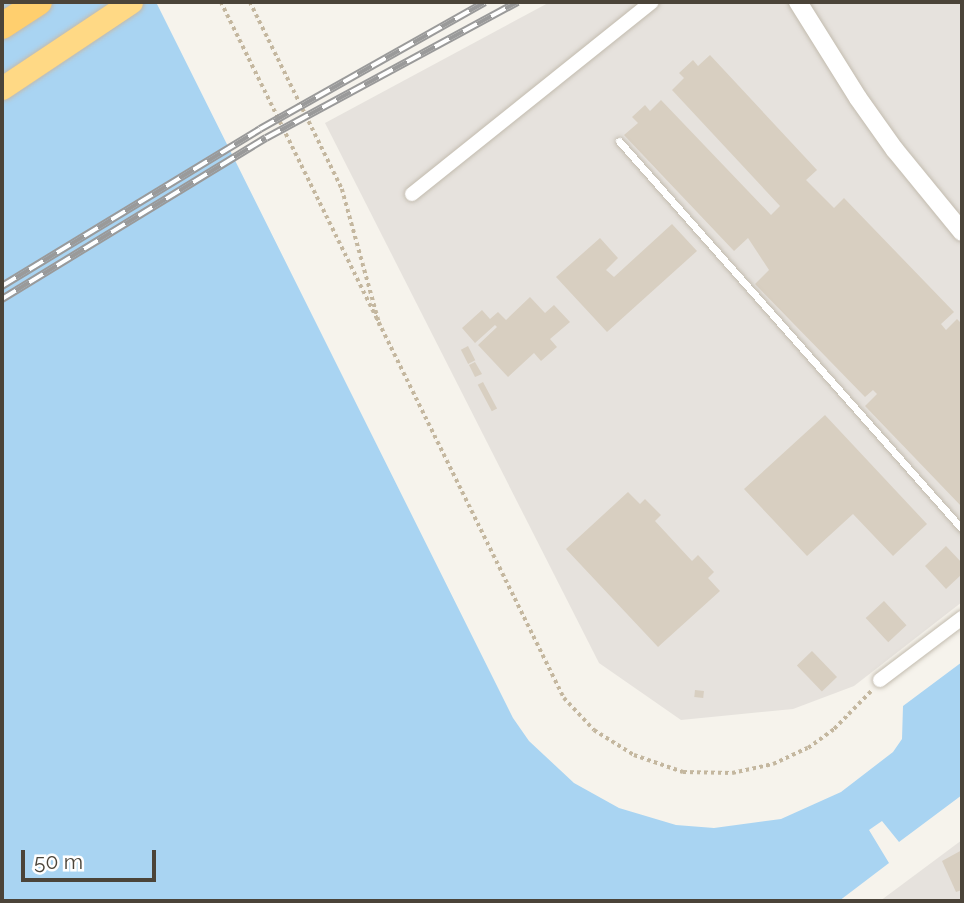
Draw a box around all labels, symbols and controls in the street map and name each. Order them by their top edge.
scale bar [24,836,159,880]
text: 50 m [34,849,83,874]

